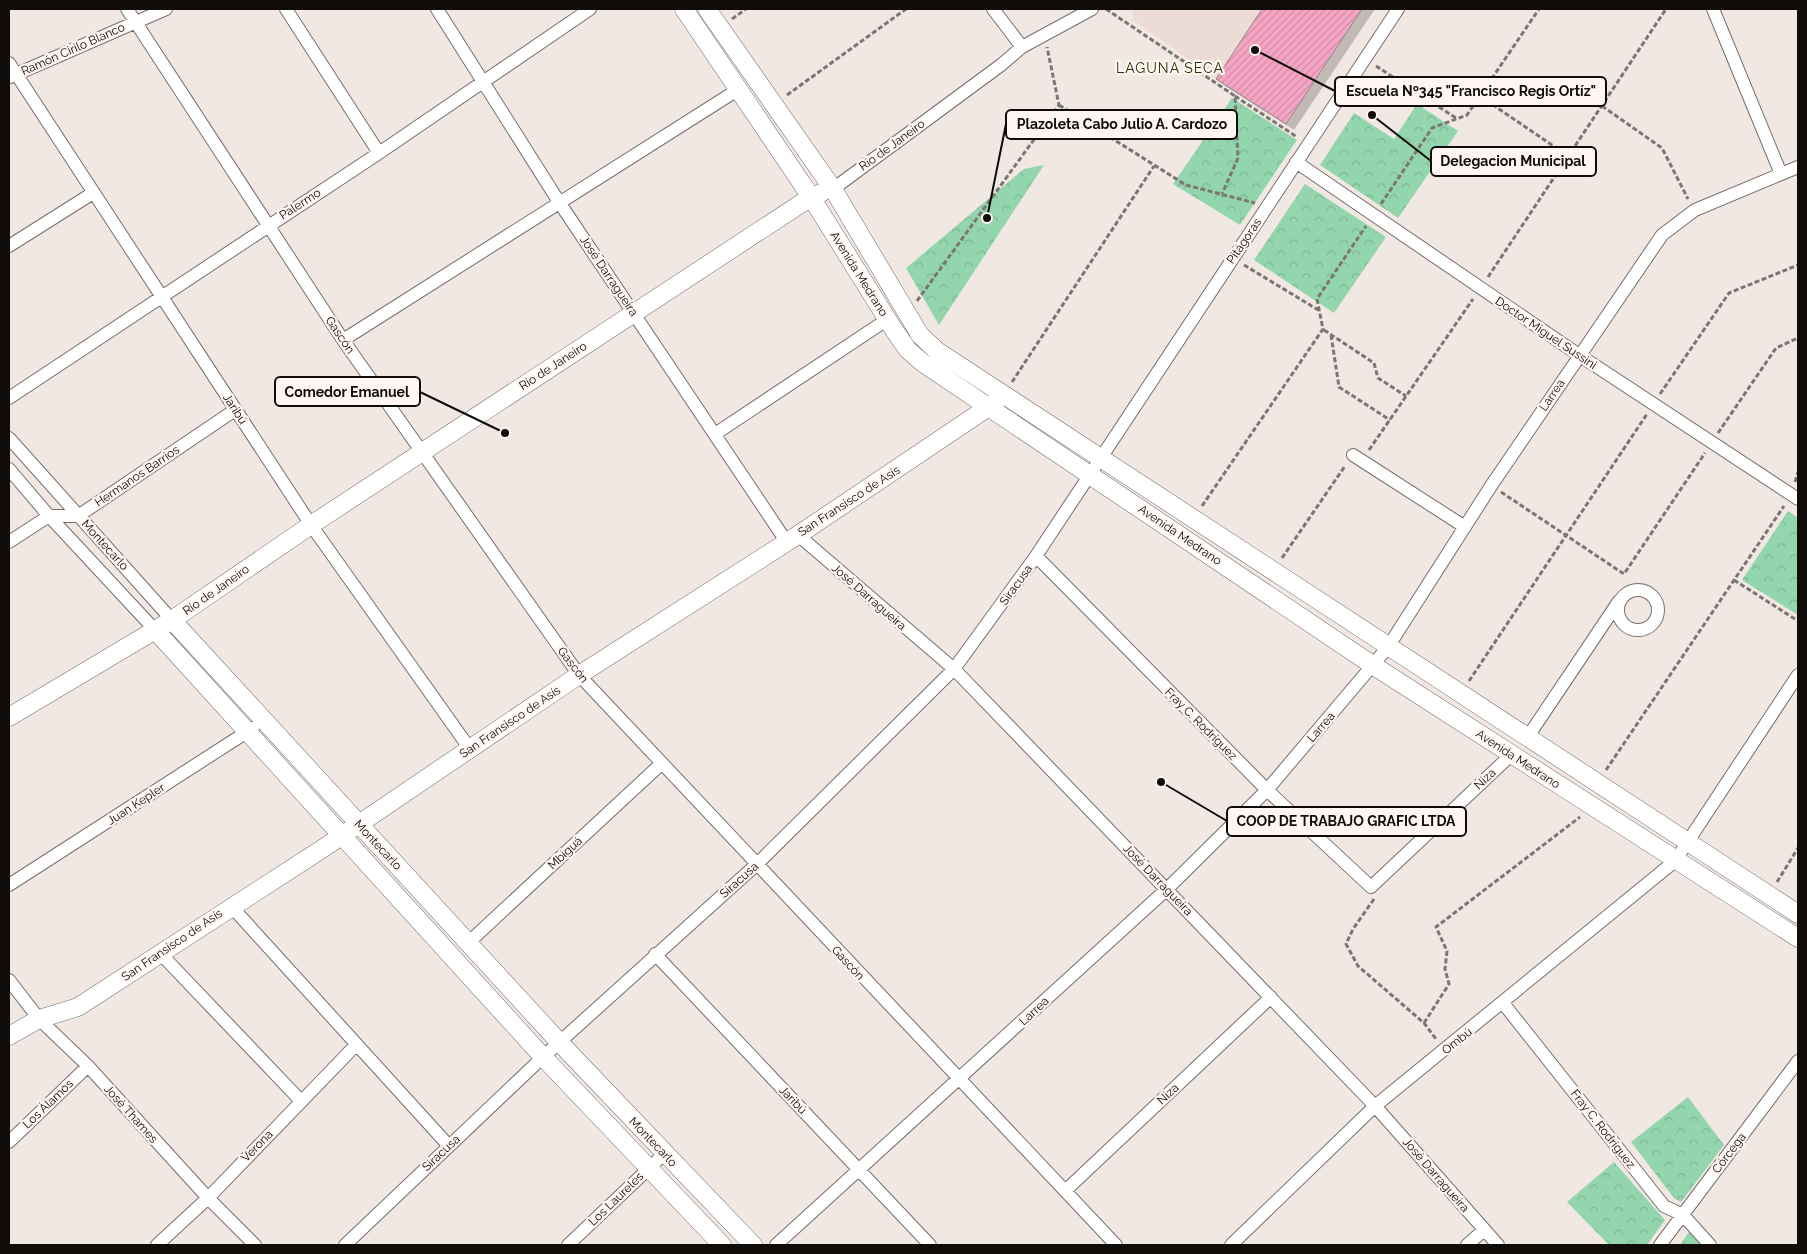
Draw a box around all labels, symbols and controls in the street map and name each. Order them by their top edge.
street label: Ramón Cirilo Blanco [19,20,127,78]
district label: LAGUNA SECA [1116,60,1224,76]
callout: Escuela Nº345 "Francisco Regis Ortíz" [1335,77,1606,106]
text: Escuela Nº345 "Francisco Regis Ortíz" [1346,83,1596,99]
callout: Plazoleta Cabo Julio A. Cardozo [1006,110,1237,139]
street label: Río de Janeiro [856,116,928,174]
text: Plazoleta Cabo Julio A. Cardozo [1017,116,1228,132]
callout: Delegacion Municipal [1431,147,1596,176]
text: Delegacion Municipal [1440,153,1586,169]
street label: Palermo [277,185,323,223]
street label: Pitágoras [1224,215,1264,266]
street label: Avenida Medrano [827,229,891,319]
street label: José Darragueira [577,233,641,319]
street label: Doctor Miguel Sussini [1493,294,1599,372]
street label: Gascón [323,314,357,356]
street label: Río de Janeiro [517,339,589,393]
street label: Larrea [1536,376,1568,414]
callout: Comedor Emanuel [275,377,420,406]
text: Comedor Emanuel [285,384,410,400]
street label: Jaribú [220,391,250,427]
street label: Hermanos Barrios [92,442,182,510]
street label: San Fransisco de Asís [795,463,903,539]
street label: Avenida Medrano [1136,502,1224,568]
street label: Montecarlo [79,517,131,573]
street label: José Darragueira [829,561,909,633]
street label: Río de Janeiro [180,562,252,618]
street label: Siracusa [997,562,1035,608]
street label: Gascón [555,644,591,686]
street label: San Fransisco de Asís [457,683,563,761]
street label: Fray C. Rodríguez [1162,685,1240,763]
street label: Larrea [1304,709,1338,745]
street label: Avenida Medrano [1473,727,1563,791]
street label: Niza [1471,766,1499,792]
street label: Juan Kepler [105,780,168,828]
callout: COOP DE TRABAJO GRAFIC LTDA [1227,807,1466,836]
text: COOP DE TRABAJO GRAFIC LTDA [1237,813,1456,829]
street label: Montecarlo [351,817,405,873]
street label: Mbiguá [545,834,585,872]
street label: José Darragueira [1120,841,1196,919]
street label: Siracusa [717,859,761,901]
street label: San Fransisco de Asís [119,906,225,984]
street label: Gascón [829,943,867,983]
street label: Larrea [1016,994,1052,1028]
street label: Ombú [1439,1025,1475,1057]
street label: Los Álamos [20,1076,76,1131]
street label: Niza [1154,1081,1182,1107]
street label: José Thames [101,1082,161,1146]
street label: Jaribú [776,1083,810,1117]
street label: Fray C. Rodríguez [1568,1087,1638,1171]
street label: Montecarlo [626,1114,680,1170]
street label: Verona [238,1127,276,1165]
street label: Córcega [1709,1130,1749,1176]
street label: Siracusa [419,1132,463,1174]
street label: José Darragueira [1400,1135,1472,1215]
street label: Los Laureles [586,1169,646,1229]

